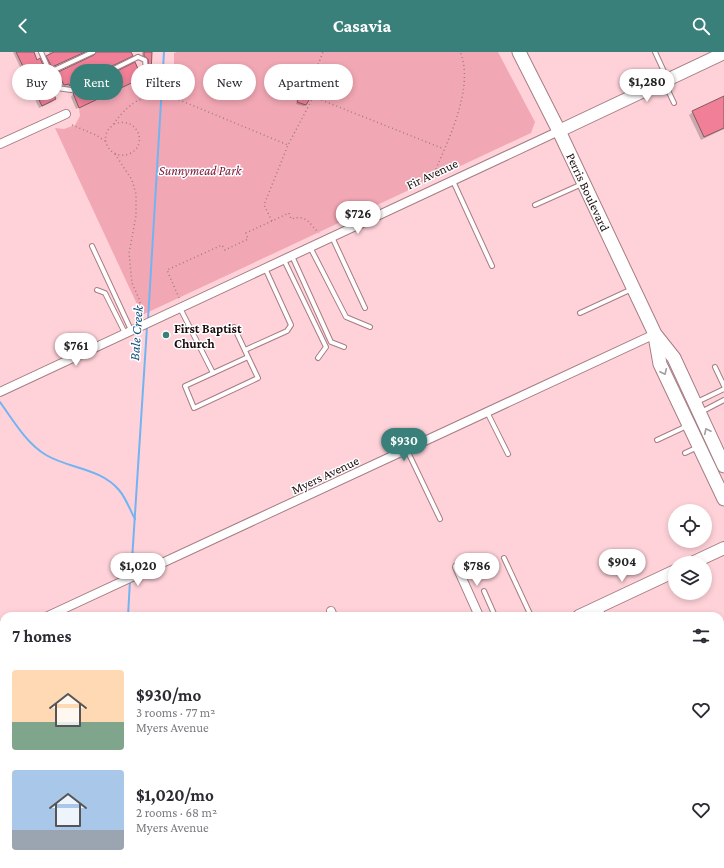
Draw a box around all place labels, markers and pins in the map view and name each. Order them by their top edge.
pin: $1,280 [614,69,680,103]
pin: $726 [334,201,382,235]
place label: First Baptist Church [174,321,242,351]
marker: First Baptist Church [161,330,171,340]
pin: $761 [52,333,100,367]
pin: $930 [380,428,428,462]
pin: $904 [598,549,646,583]
pin: $1,020 [105,553,171,587]
pin: $786 [453,553,501,587]

